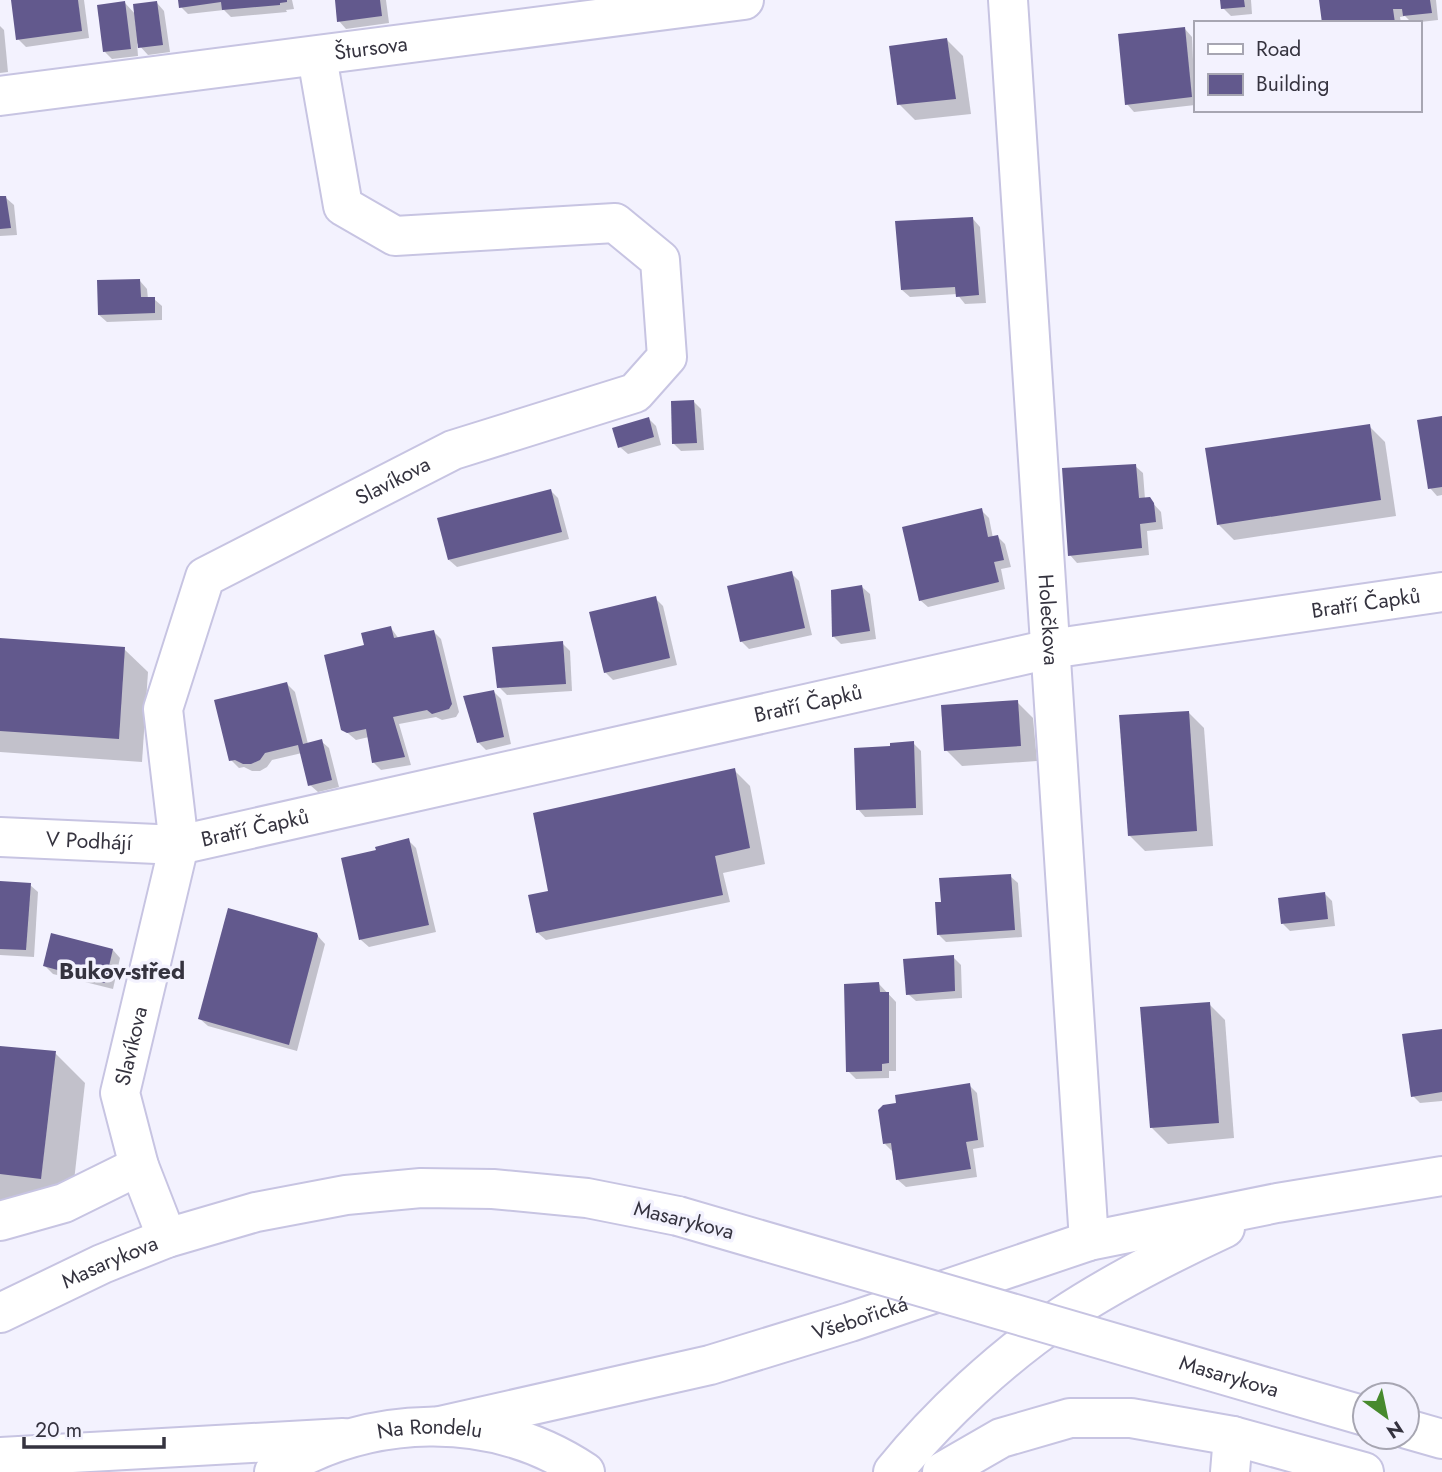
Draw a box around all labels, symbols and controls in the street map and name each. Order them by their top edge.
legend [1194,21,1421,112]
street label: Štursova [332,29,409,68]
text: Road [1256,34,1301,64]
text: Building [1256,69,1329,99]
street label: Slavíkova [350,449,435,513]
street label: Holečkova [1030,573,1066,666]
street label: Bratří Čapků [1309,580,1422,626]
street label: Bratří Čapků [751,677,865,730]
street label: Bratří Čapků [198,801,312,855]
street label: V Podhájí [45,824,134,858]
district label: Bukov-střed [59,954,185,988]
street label: Slavíkova [107,1003,155,1089]
street label: Masarykova [631,1193,737,1247]
street label: Masarykova [56,1228,162,1296]
street label: Všebořická [809,1288,912,1348]
street label: Masarykova [1176,1348,1282,1405]
north arrow [1351,1381,1421,1451]
scale bar [24,1406,164,1450]
street label: Na Rondelu [375,1412,485,1447]
text: N [1381,1414,1409,1445]
text: 20 m [35,1415,82,1445]

